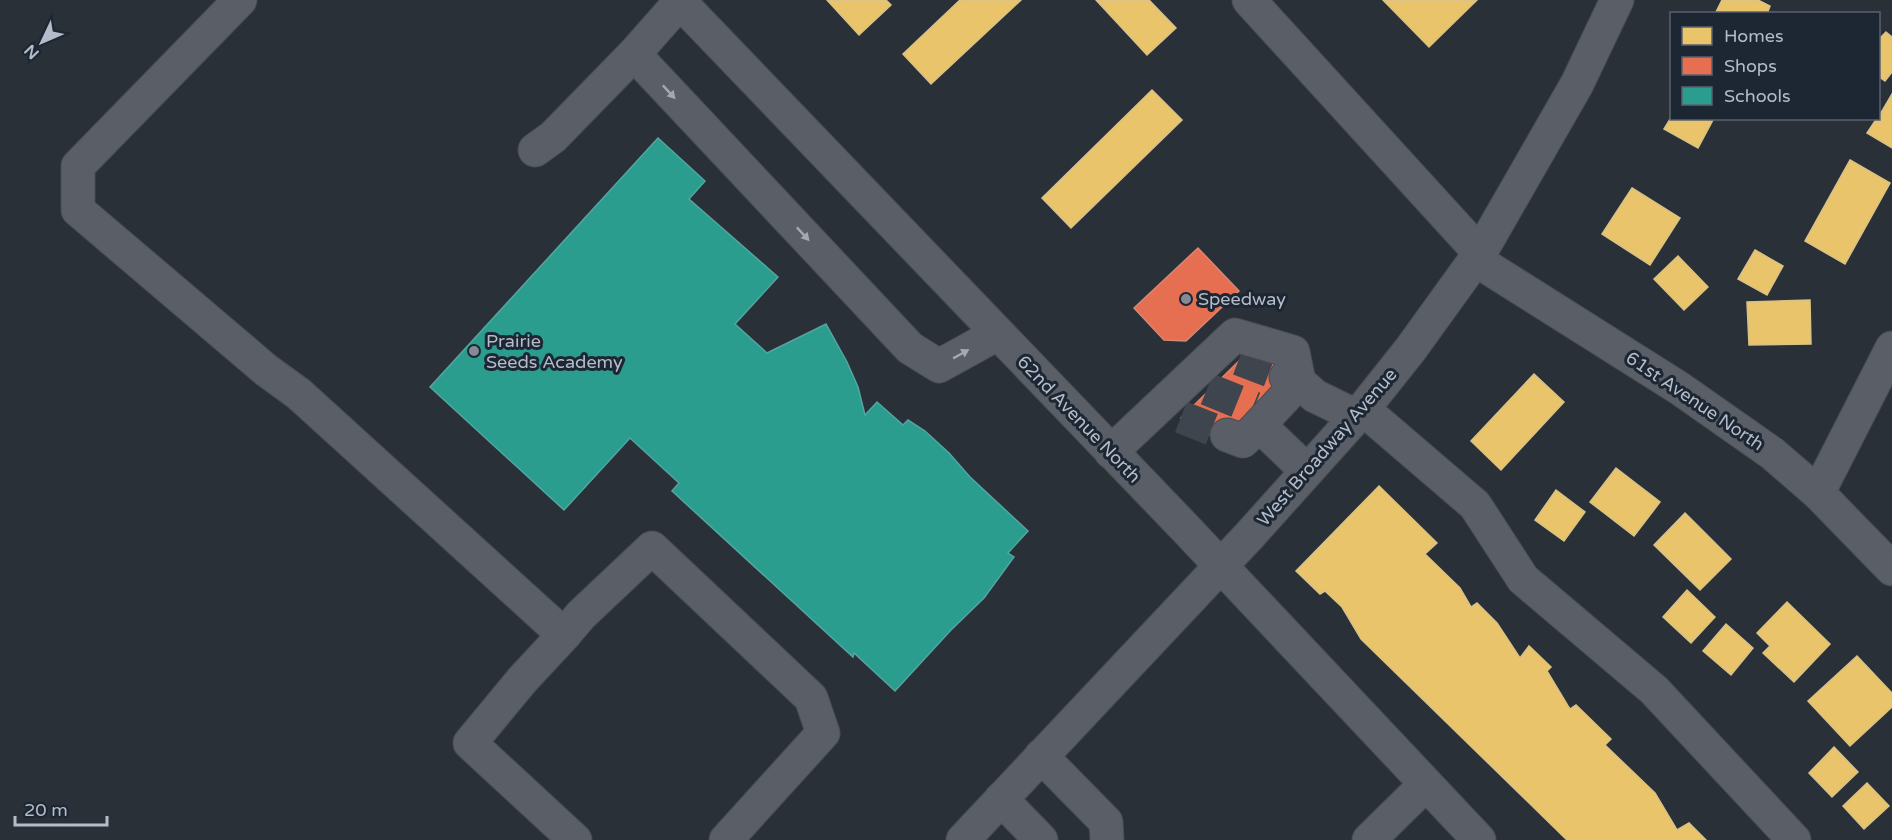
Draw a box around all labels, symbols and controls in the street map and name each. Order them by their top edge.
north arrow [12,12,72,72]
legend [1670,12,1880,120]
text: Homes [1724,25,1784,47]
text: N [20,40,44,63]
text: Shops [1724,55,1777,77]
one-way arrow [662,84,676,98]
text: Schools [1724,85,1791,107]
one-way arrow [796,226,810,241]
place label: Speedway [1198,288,1286,310]
marker: Speedway [1179,292,1193,306]
place label: Prairie Seeds Academy [486,330,623,373]
marker: Prairie Seeds Academy [467,344,481,358]
street label: 61st Avenue North [1622,347,1768,455]
one-way arrow [953,349,970,359]
street label: 62nd Avenue North [1013,351,1145,487]
street label: West Broadway Avenue [1252,364,1402,530]
scale bar [15,789,106,827]
text: 20 m [24,799,68,821]

